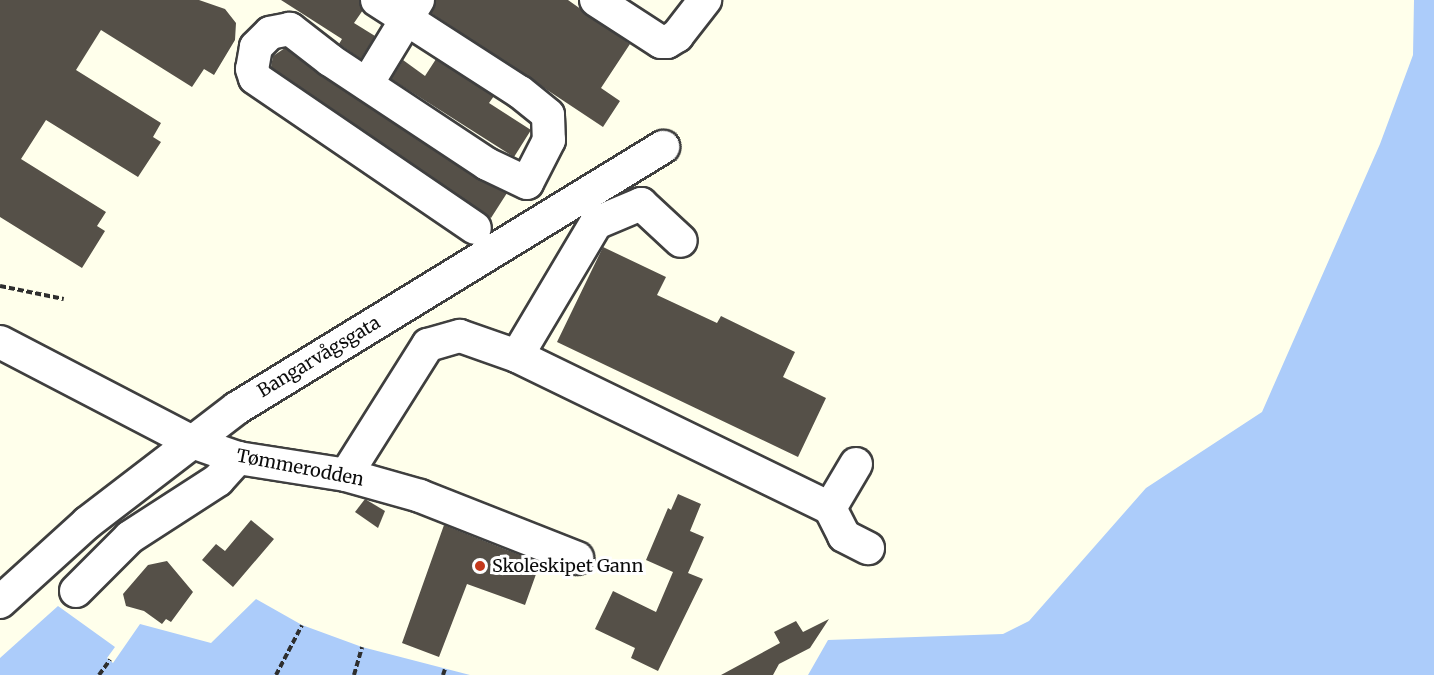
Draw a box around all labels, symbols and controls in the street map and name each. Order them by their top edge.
street label: Bangarvågsgata [254,312,384,402]
street label: Tømmerodden [234,445,366,491]
place label: Skoleskipet Gann [492,555,643,577]
marker: Skoleskipet Gann [473,559,487,573]

